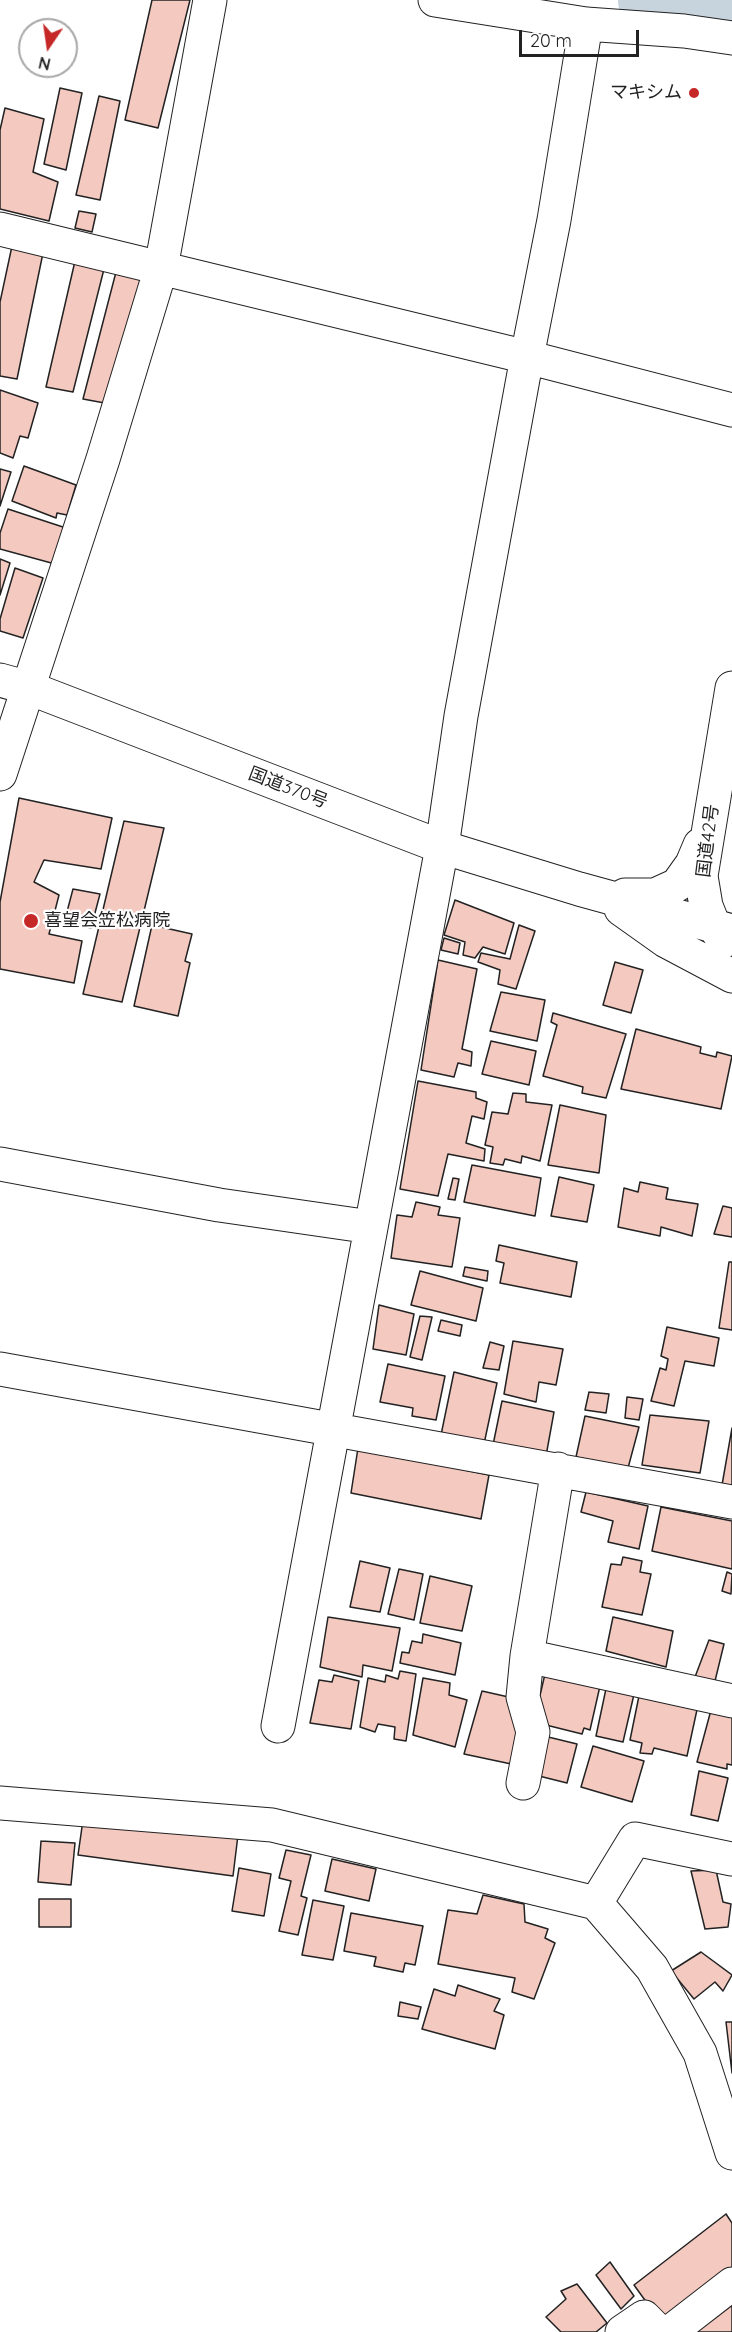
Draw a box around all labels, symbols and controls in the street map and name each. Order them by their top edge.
north arrow [18,18,78,78]
scale bar [522,18,642,56]
text: 20 m [530,29,572,52]
text: N [36,53,52,75]
place label: マキシム [610,82,682,104]
marker: マキシム [687,86,701,100]
street label: 国道370号 [245,763,331,813]
street label: 国道42号 [693,803,723,879]
place label: 喜望会笠松病院 [44,910,170,932]
marker: 喜望会笠松病院 [22,912,40,930]

